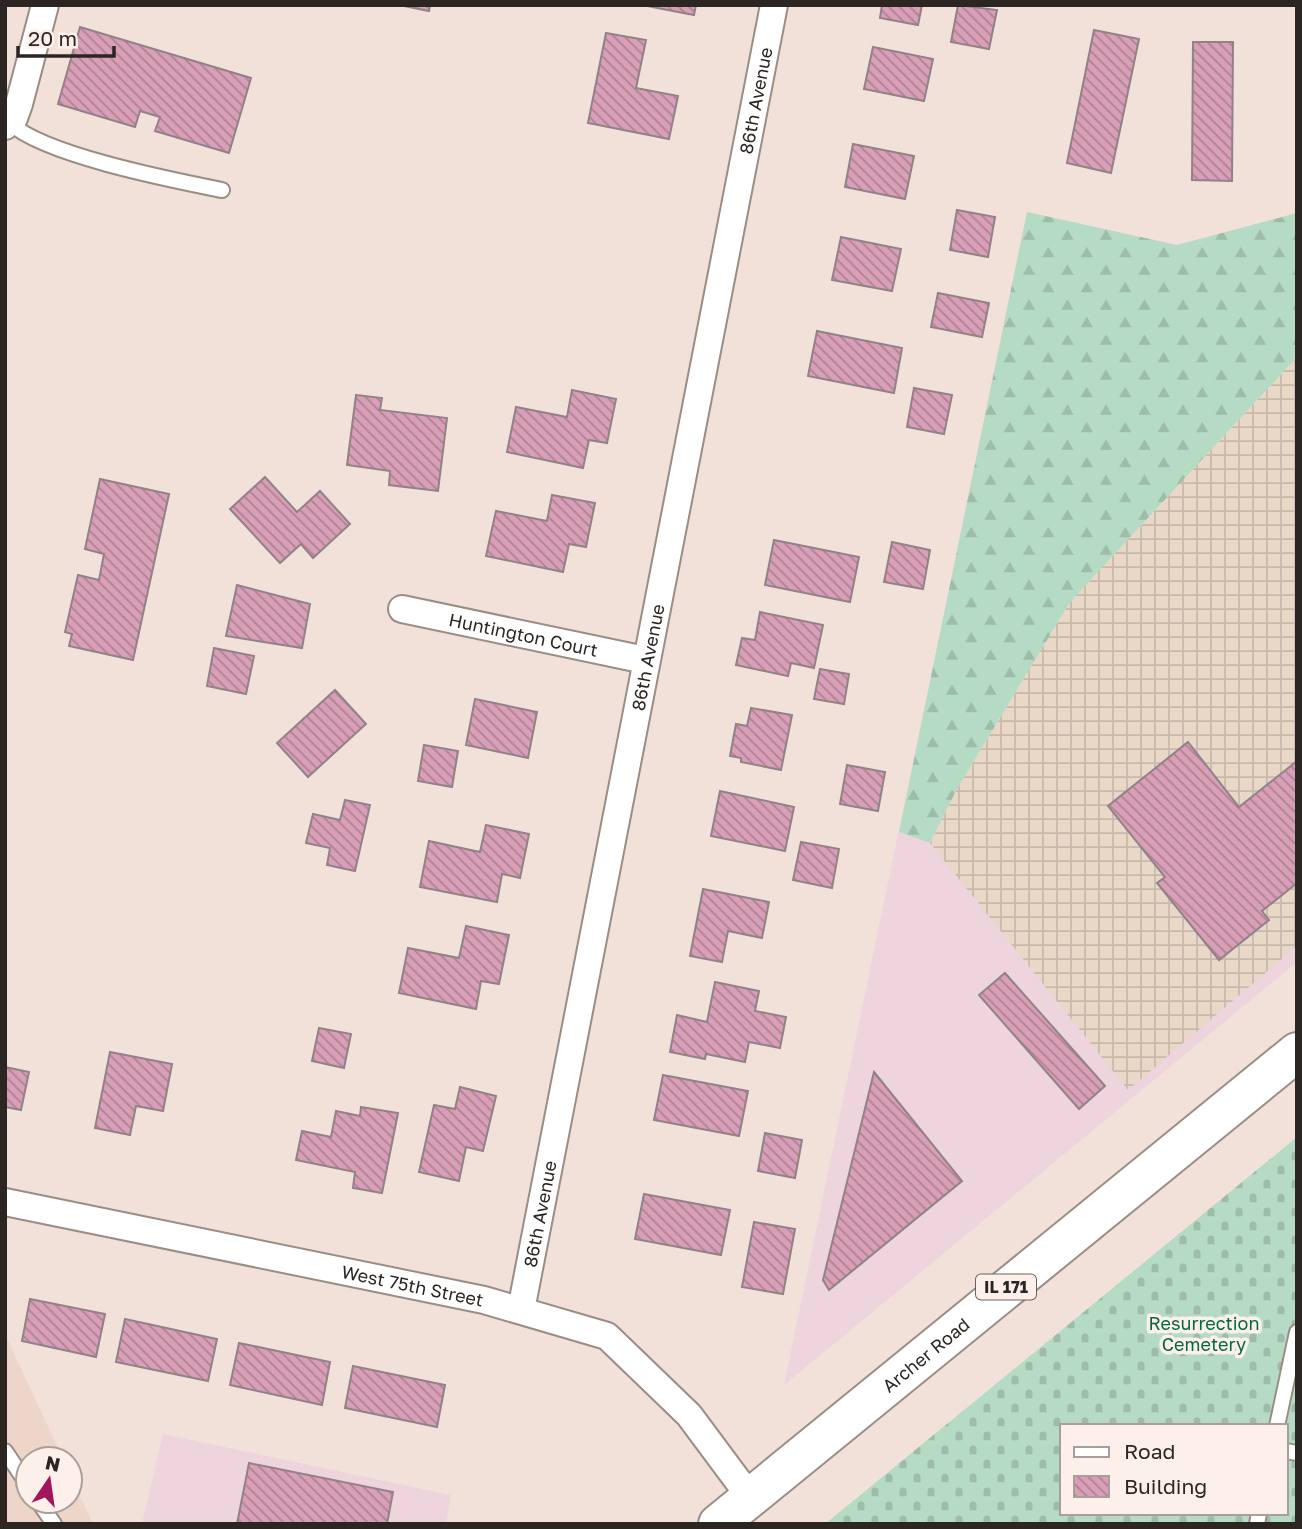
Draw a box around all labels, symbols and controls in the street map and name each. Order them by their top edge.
scale bar [18,14,114,58]
text: 20 m [28,25,77,51]
street label: 86th Avenue [734,45,777,156]
street label: 86th Avenue [626,602,669,712]
street label: Huntington Court [447,608,600,661]
street label: 86th Avenue [519,1159,561,1269]
street label: West 75th Street [340,1260,485,1311]
road number: IL 171 [976,1274,1036,1300]
park label: Resurrection Cemetery [1149,1312,1259,1355]
street label: Archer Road [878,1313,974,1397]
legend [1060,1424,1288,1515]
text: Road [1124,1438,1175,1464]
north arrow [14,1445,84,1515]
text: N [43,1450,63,1476]
text: Building [1124,1473,1207,1499]

